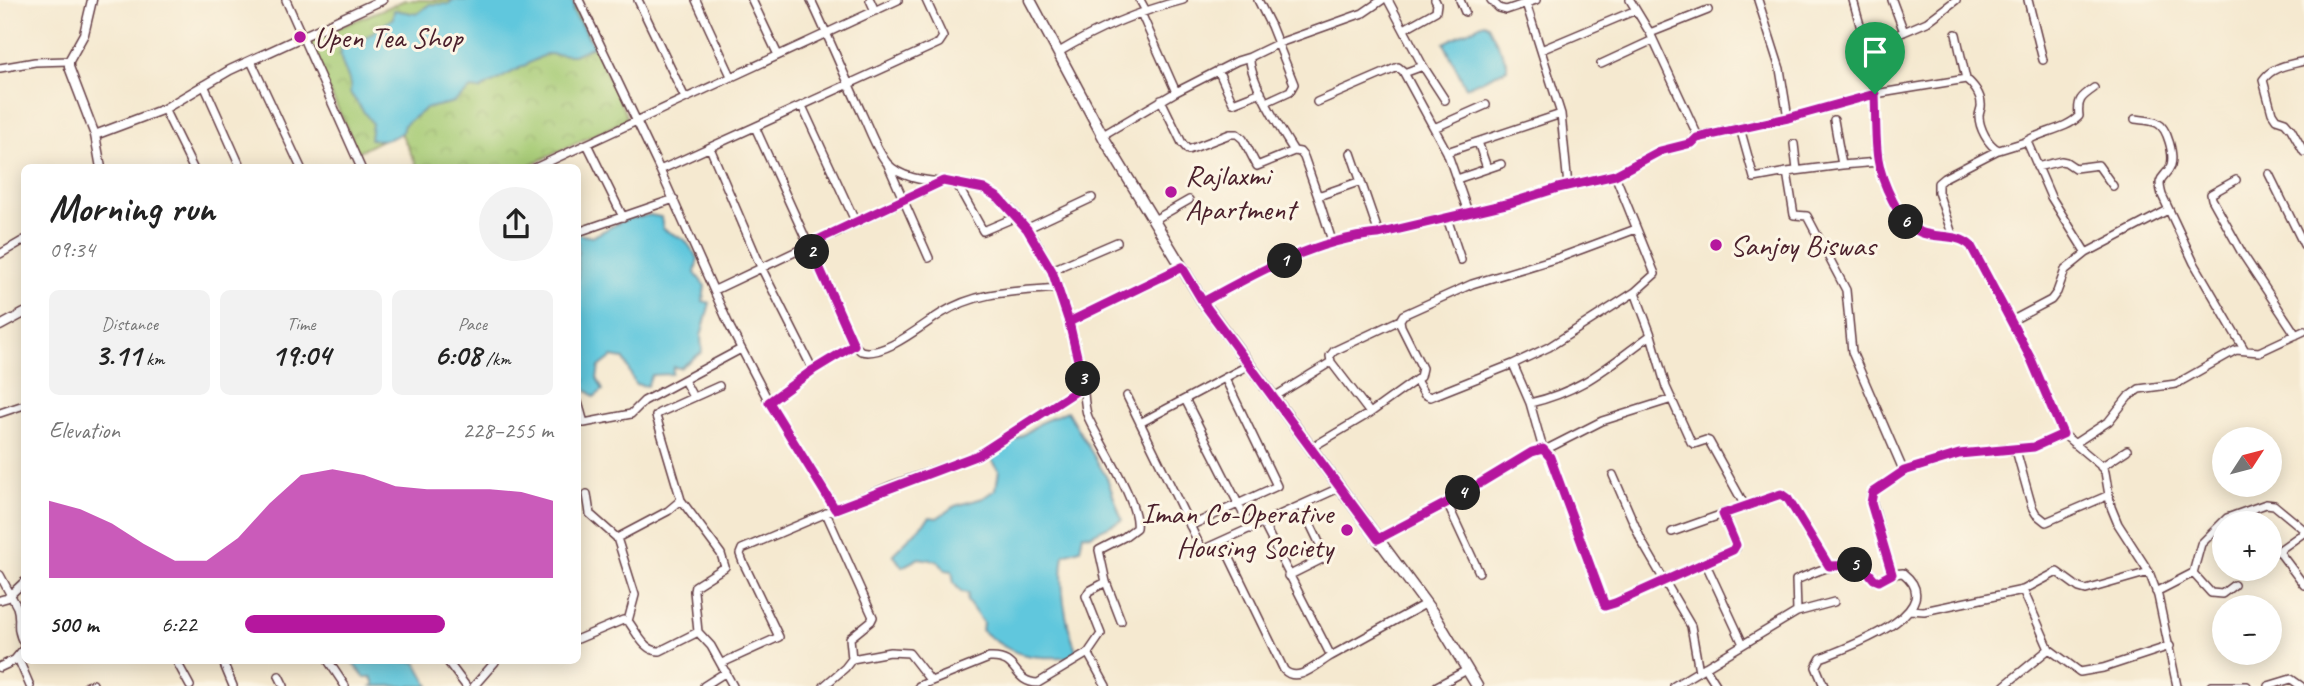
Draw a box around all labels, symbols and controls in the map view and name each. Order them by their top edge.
place label: Upen Tea Shop [314,18,464,56]
pin [1845,22,1905,94]
marker: Upen Tea Shop [292,29,308,45]
icon: arrive [1856,33,1894,71]
place label: Rajlaxmi Apartment [1185,156,1299,228]
marker: Rajlaxmi Apartment [1163,184,1179,200]
text: Morning run [49,185,215,232]
button: share [479,187,553,261]
pin: 6 [1888,204,1924,240]
text: 6 [1901,209,1910,233]
place label: Sanjoy Biswas [1730,226,1878,264]
pin: 2 [794,234,830,270]
text: 09:34 [49,235,95,264]
marker: Sanjoy Biswas [1708,237,1724,253]
text: 2 [807,239,816,263]
pin: 1 [1268,244,1302,278]
text: 1 [1280,248,1289,272]
text: Distance [101,312,158,336]
text: Time [286,312,316,336]
text: Pace [458,312,487,336]
text: 3.11 [95,336,141,374]
text: 19:04 [271,336,331,374]
text: 6:08 [434,336,481,374]
text: km [141,347,164,371]
text: /km [481,347,511,371]
pin: 3 [1066,362,1100,396]
text: 3 [1078,366,1087,390]
text: Elevation [49,416,120,445]
text: 228–255 m [462,416,553,445]
north arrow [2212,427,2282,497]
map controls [2212,427,2282,665]
pin: 4 [1446,476,1480,510]
text: 4 [1458,480,1467,504]
place label: Iman Co-Operative Housing Society [1141,494,1336,566]
button: + [2212,511,2282,581]
marker: Iman Co-Operative Housing Society [1339,522,1355,538]
pin: 5 [1838,548,1872,582]
text: 5 [1850,552,1859,576]
button: − [2212,595,2282,665]
text: 500 m [49,610,98,639]
text: 6:22 [161,610,197,639]

